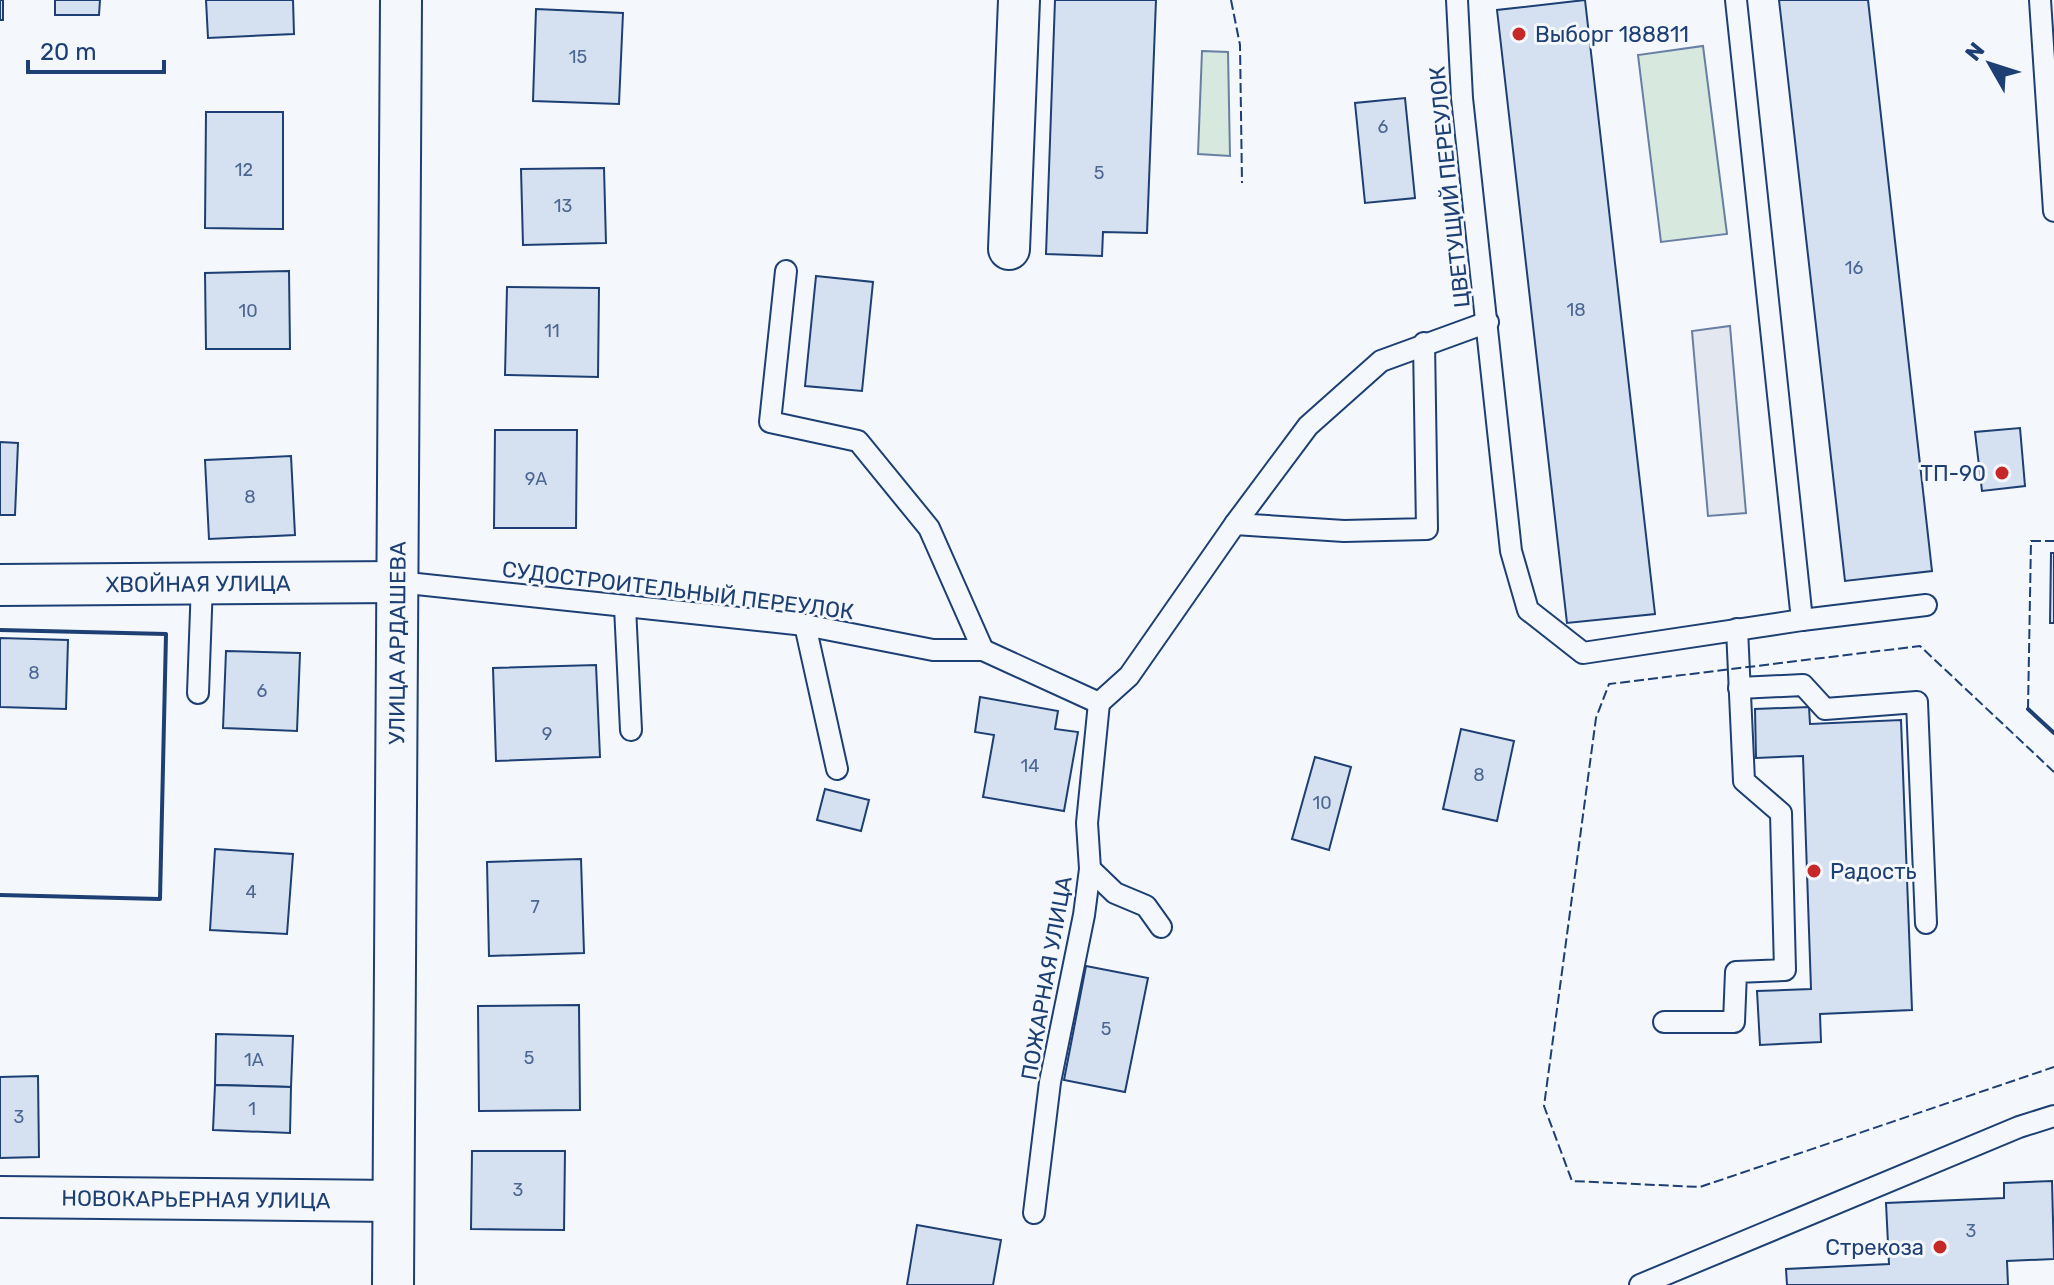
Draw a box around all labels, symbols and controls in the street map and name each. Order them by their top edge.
place label: Выборг 188811 [1535,21,1689,48]
scale bar [28,24,164,74]
north arrow [1950,24,2030,104]
marker: Выборг 188811 [1510,25,1528,43]
text: N [1959,37,1990,66]
text: 20 m [40,38,97,66]
house number: 15 [569,46,587,68]
street label: ЦВЕТУЩИЙ ПЕРЕУЛОК [1423,65,1476,309]
house number: 6 [1378,116,1389,138]
house number: 12 [235,159,253,181]
house number: 5 [1094,162,1104,184]
house number: 13 [554,195,572,217]
house number: 16 [1845,257,1863,279]
house number: 18 [1566,299,1586,321]
house number: 10 [238,300,258,322]
house number: 11 [544,320,560,342]
place label: ТП-90 [1920,460,1986,487]
marker: ТП-90 [1993,464,2011,482]
house number: 9А [525,468,547,490]
house number: 8 [244,486,256,508]
street label: УЛИЦА АРДАШЕВА [383,541,412,745]
street label: СУДОСТРОИТЕЛЬНЫЙ ПЕРЕУЛОК [500,555,855,625]
street label: ХВОЙНАЯ УЛИЦА [105,570,291,598]
house number: 8 [28,662,40,684]
house number: 6 [257,680,268,702]
house number: 9 [542,723,552,745]
house number: 14 [1021,755,1039,777]
house number: 8 [1473,764,1485,786]
house number: 10 [1312,792,1332,814]
place label: Радость [1830,858,1917,885]
marker: Радость [1805,862,1823,880]
street label: ПОЖАРНАЯ УЛИЦА [1015,874,1078,1082]
house number: 4 [245,881,257,903]
house number: 7 [530,896,540,918]
house number: 5 [1101,1018,1111,1040]
house number: 5 [524,1047,534,1069]
house number: 1А [244,1049,264,1071]
house number: 1 [248,1098,256,1120]
house number: 3 [14,1106,24,1128]
house number: 3 [513,1179,523,1201]
street label: НОВОКАРЬЕРНАЯ УЛИЦА [61,1185,331,1214]
house number: 3 [1966,1220,1976,1242]
place label: Стрекоза [1825,1234,1924,1261]
marker: Стрекоза [1931,1238,1949,1256]

